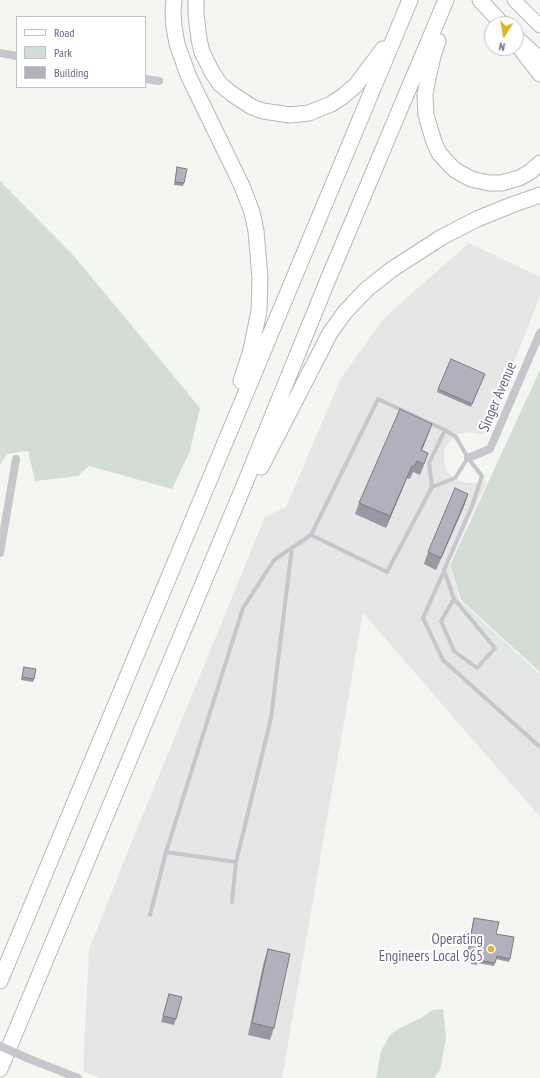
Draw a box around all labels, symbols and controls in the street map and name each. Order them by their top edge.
legend [16,16,146,88]
north arrow [484,16,524,56]
text: Road [54,25,74,40]
text: N [498,39,506,54]
text: Park [54,45,72,60]
text: Building [54,65,89,80]
street label: Singer Avenue [475,359,521,435]
place label: Operating Engineers Local 965 [379,931,483,966]
marker: Operating Engineers Local 965 [486,944,496,954]

